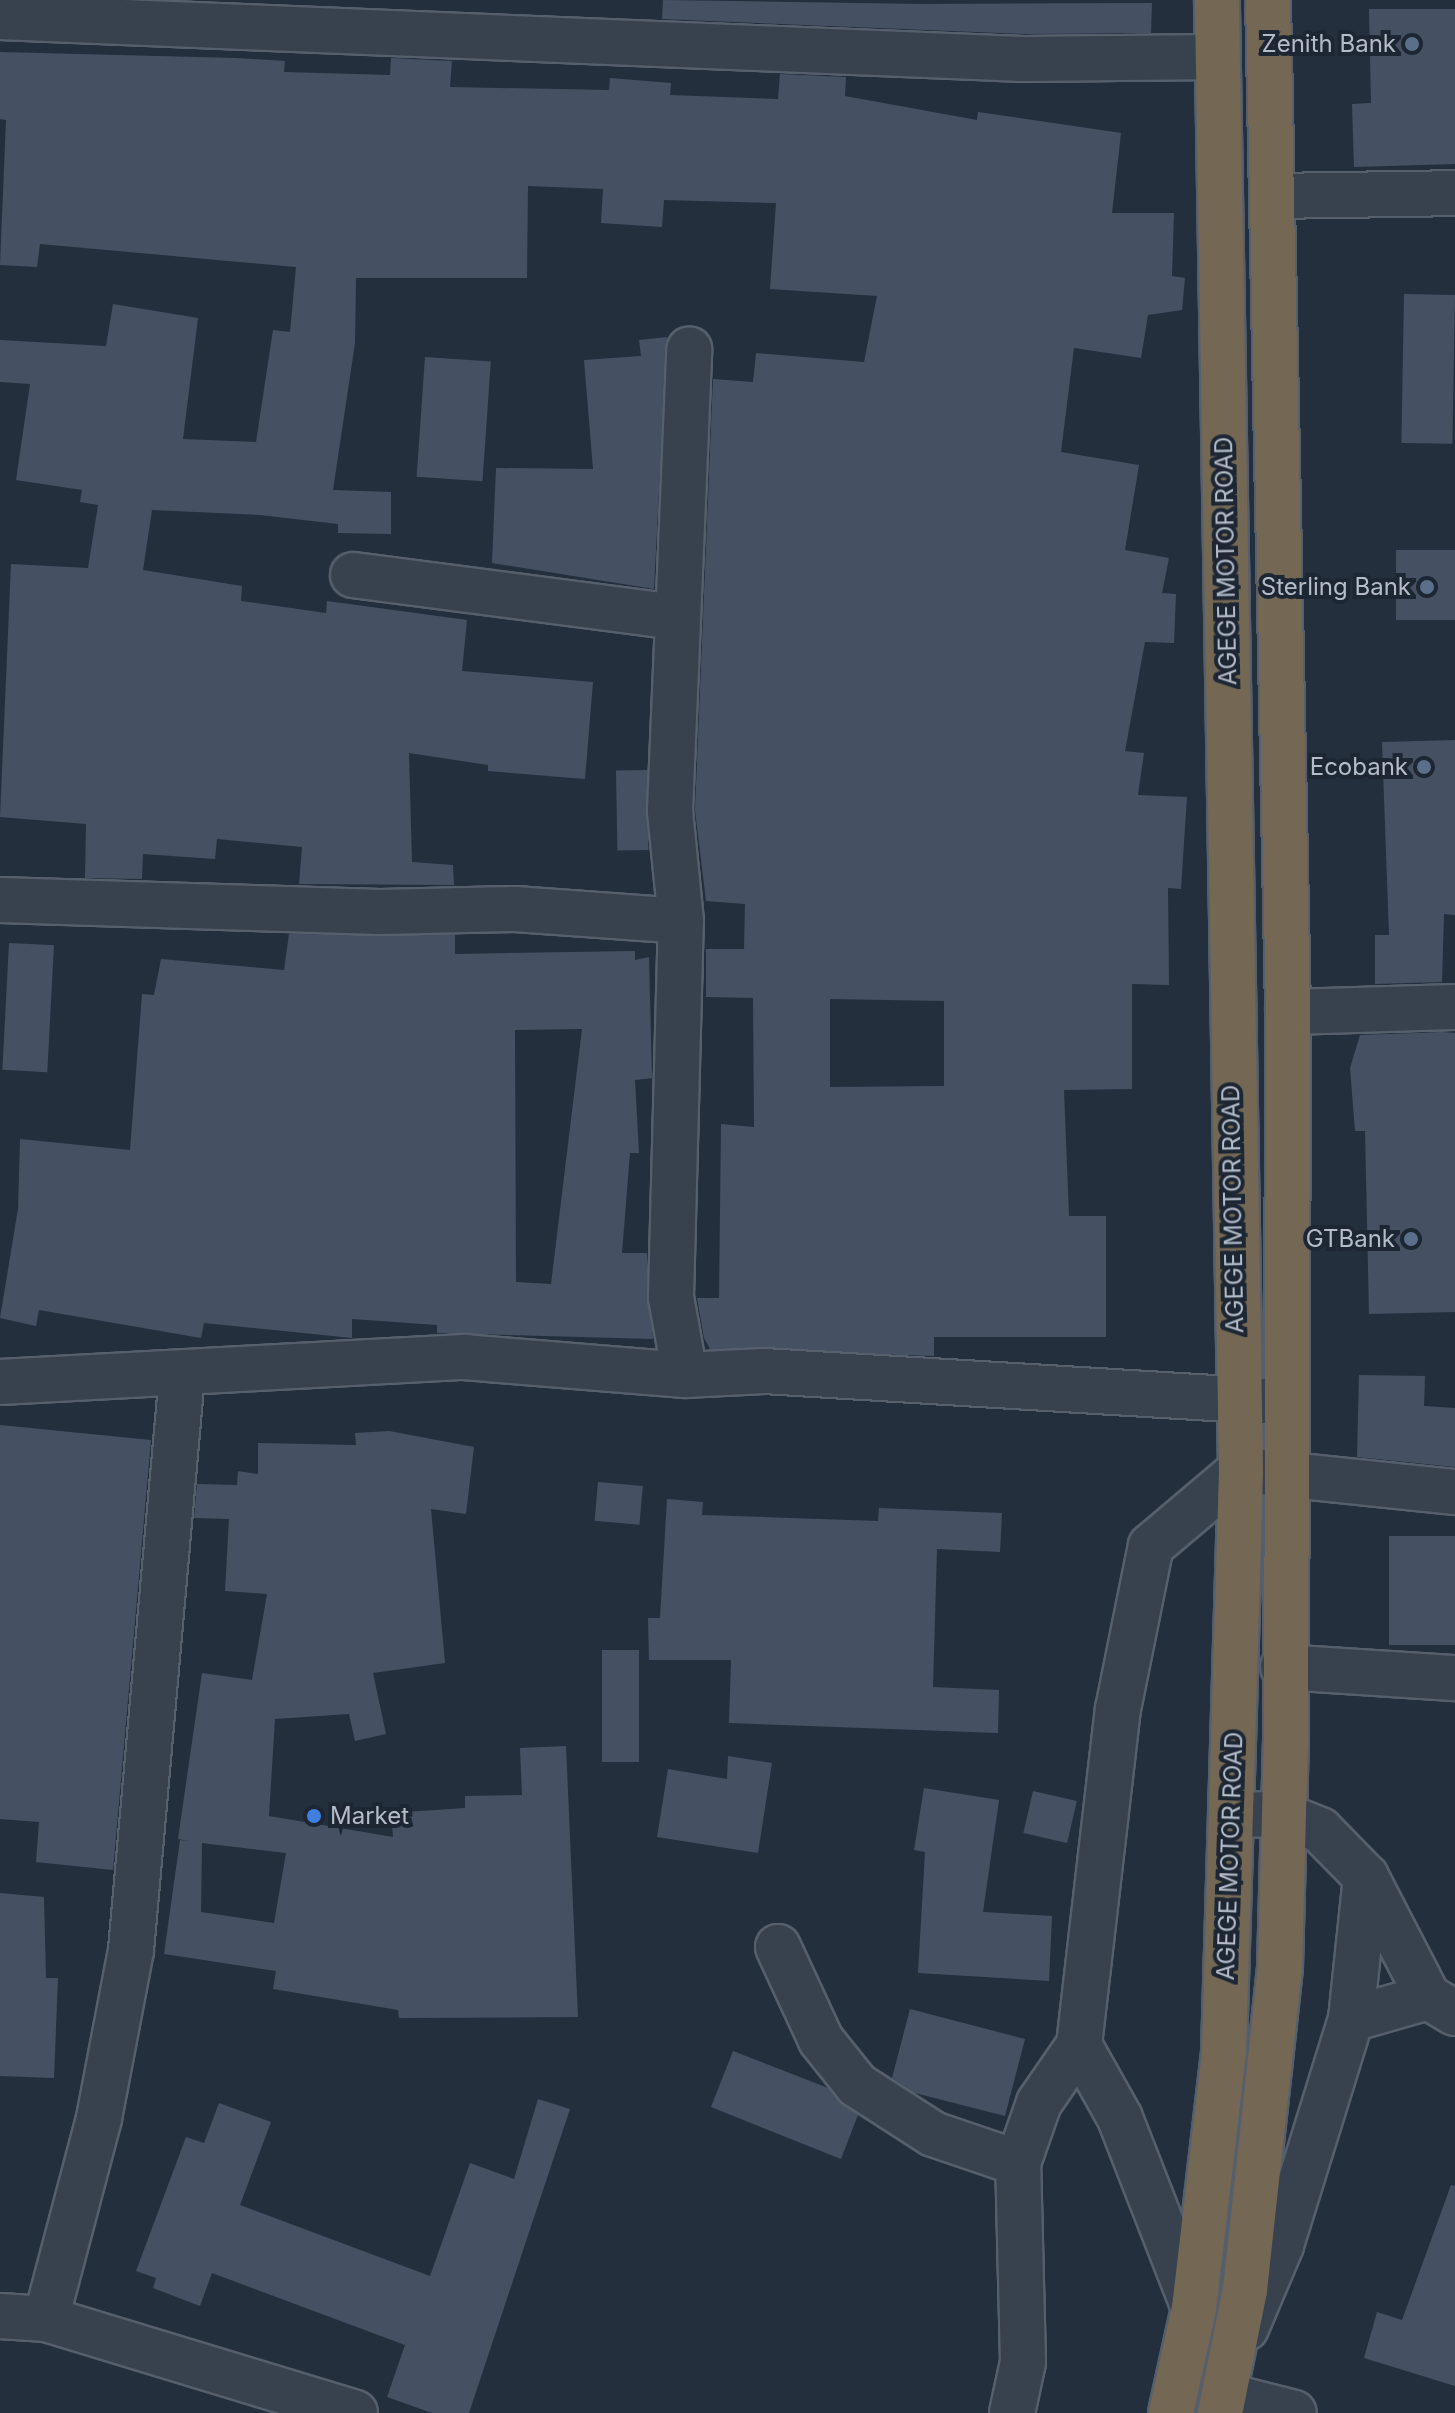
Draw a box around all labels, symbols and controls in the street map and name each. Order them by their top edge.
place label: Zenith Bank [1262,30,1396,58]
marker: Zenith Bank [1403,35,1421,53]
street label: AGEGE MOTOR ROAD [1209,436,1243,686]
place label: Sterling Bank [1261,573,1411,601]
marker: Sterling Bank [1418,578,1436,596]
place label: Ecobank [1310,753,1408,781]
marker: Ecobank [1415,758,1433,776]
street label: AGEGE MOTOR ROAD [1216,1084,1250,1334]
place label: GTBank [1306,1225,1395,1253]
marker: GTBank [1402,1230,1420,1248]
street label: AGEGE MOTOR ROAD [1211,1731,1249,1981]
place label: Market [330,1802,409,1830]
marker: Market [305,1807,323,1825]

